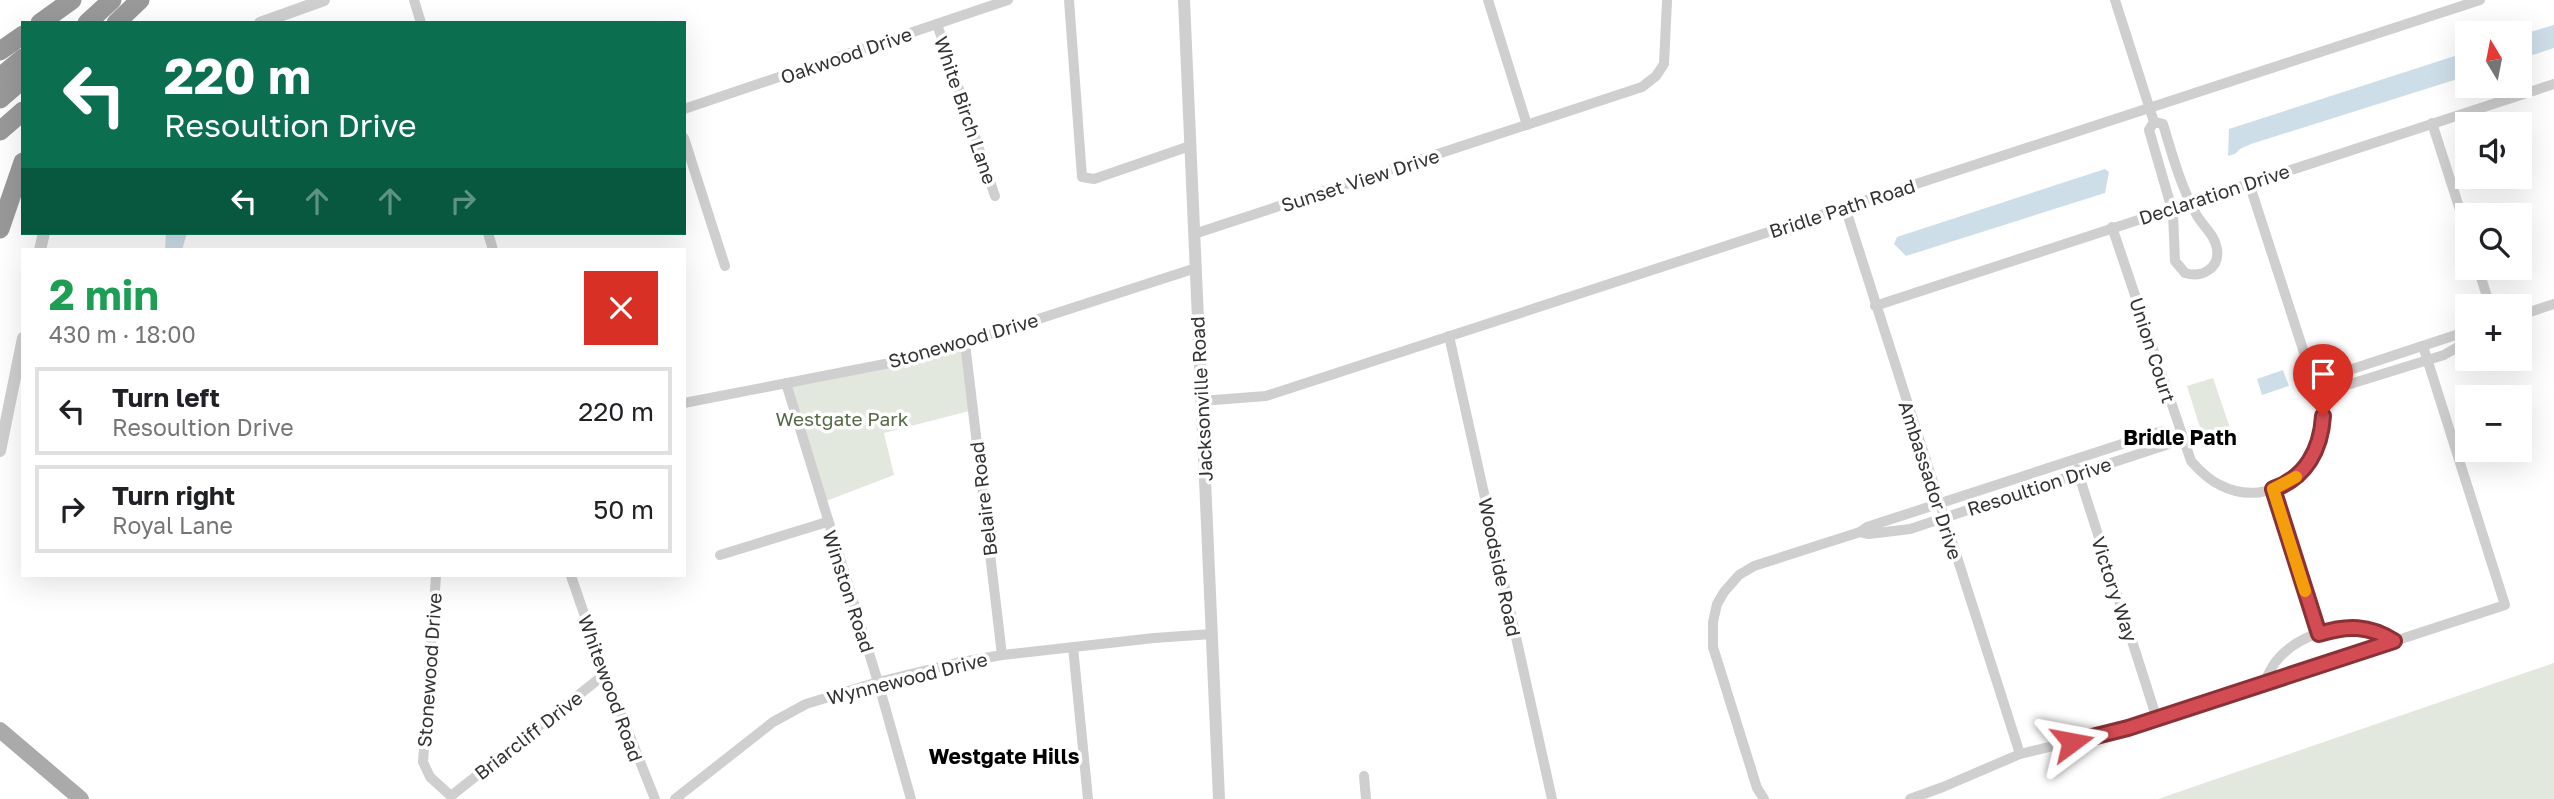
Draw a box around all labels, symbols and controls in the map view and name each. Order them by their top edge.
north arrow [2455,21,2532,98]
map controls [2455,21,2532,462]
street label: Oakwood Drive [777,22,915,88]
street label: White Birch Lane [930,33,1002,187]
text: 220 m [164,46,311,105]
icon: left [49,49,140,140]
text: Resoultion Drive [164,106,417,144]
button: sound [2455,112,2532,189]
street label: Sunset View Drive [1278,144,1442,216]
street label: Declaration Drive [2136,159,2292,229]
street label: Bridle Path Road [1766,174,1918,242]
icon: left [225,182,263,220]
icon: ahead [298,182,336,220]
icon: ahead [371,182,409,220]
icon: right [444,182,482,220]
button: search [2455,203,2532,280]
text: 2 min [49,269,159,319]
button: close [584,271,658,345]
street label: Union Court [2125,294,2181,406]
button: + [2455,294,2532,371]
street label: Stonewood Drive [885,308,1041,372]
street label: Jacksonville Road [1185,316,1217,482]
text: 430 m · 18:00 [49,320,196,348]
pin [2293,344,2353,416]
icon: arrive [2304,355,2342,393]
text: Turn left [112,382,220,413]
button: − [2455,385,2532,462]
icon: left [53,392,91,430]
text: 220 m [578,396,654,427]
street label: Ambassador Drive [1895,398,1967,562]
park label: Westgate Park [776,407,909,430]
text: Resoultion Drive [112,413,294,441]
district label: Bridle Path [2123,424,2237,450]
street label: Belaire Road [965,440,1001,558]
street label: Resoultion Drive [1964,452,2114,520]
text: Turn right [112,480,235,511]
icon: right [53,490,91,528]
text: 50 m [593,494,654,525]
street label: Woodside Road [1474,496,1526,638]
text: Royal Lane [112,511,233,539]
street label: Winston Road [818,527,880,655]
street label: Victory Way [2087,534,2143,645]
street label: Stonewood Drive [412,592,446,748]
street label: Whitewood Road [574,612,648,764]
street label: Wynnewood Drive [824,647,990,709]
street label: Briarcliff Drive [469,686,587,784]
position arrow [2035,705,2109,779]
district label: Westgate Hills [928,743,1080,769]

